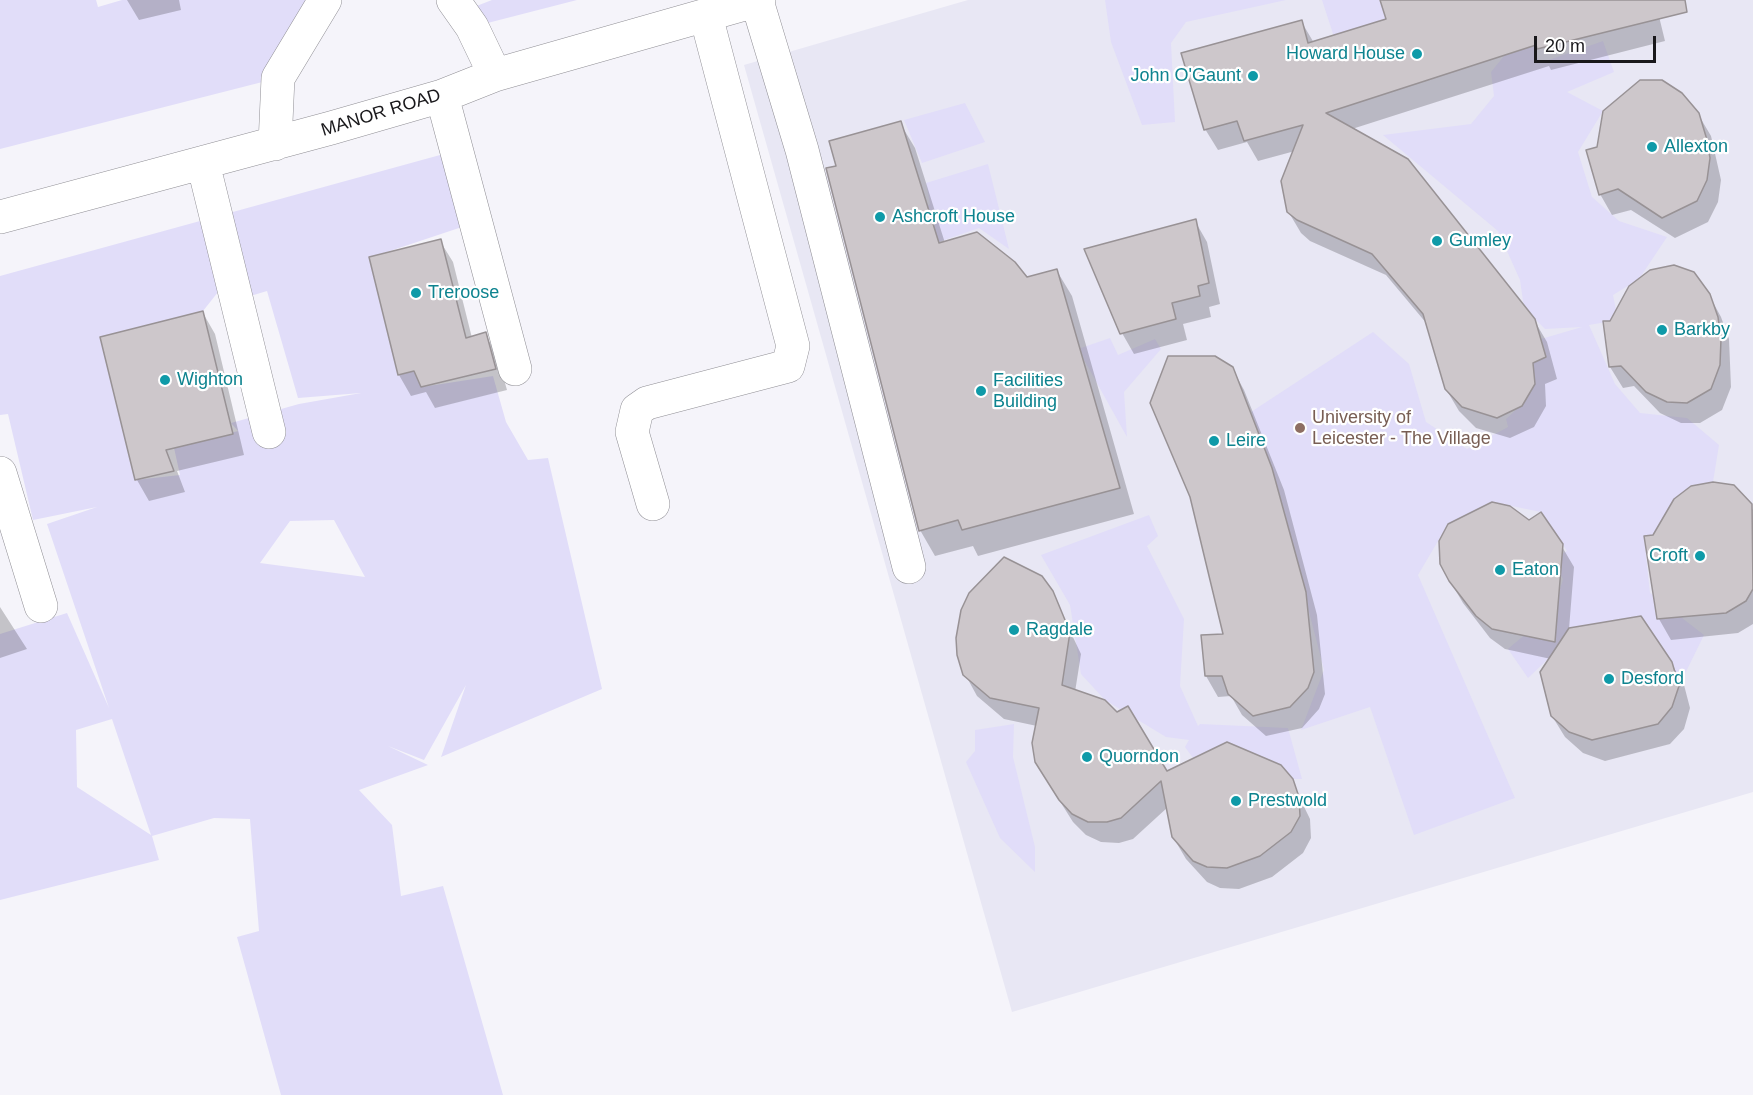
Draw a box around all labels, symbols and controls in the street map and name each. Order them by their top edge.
scale bar [1537,24,1658,62]
text: 20 m [1545,36,1585,56]
place label: Howard House [1286,43,1405,65]
marker: Howard House [1410,47,1424,61]
place label: John O'Gaunt [1130,65,1241,87]
marker: John O'Gaunt [1246,69,1260,83]
street label: MANOR ROAD [319,85,443,141]
place label: Allexton [1664,136,1728,158]
marker: Allexton [1645,140,1659,154]
place label: Ashcroft House [892,206,1015,228]
marker: Ashcroft House [873,210,887,224]
place label: Gumley [1449,230,1511,252]
marker: Gumley [1430,234,1444,248]
place label: Treroose [428,282,499,304]
marker: Treroose [409,286,423,300]
place label: Barkby [1674,319,1730,341]
marker: Barkby [1655,323,1669,337]
place label: Wighton [177,369,243,391]
place label: Facilities Building [993,370,1063,412]
marker: Wighton [158,373,172,387]
marker: Facilities Building [974,384,988,398]
place label: University of Leicester - The Village [1312,407,1491,450]
marker: University of Leicester - The Village [1293,421,1307,435]
place label: Leire [1226,430,1266,452]
marker: Leire [1207,434,1221,448]
place label: Croft [1649,545,1688,567]
marker: Croft [1693,549,1707,563]
place label: Eaton [1512,559,1559,581]
marker: Eaton [1493,563,1507,577]
place label: Ragdale [1026,619,1093,641]
marker: Ragdale [1007,623,1021,637]
place label: Desford [1621,668,1684,690]
marker: Desford [1602,672,1616,686]
place label: Quorndon [1099,746,1179,768]
marker: Quorndon [1080,750,1094,764]
place label: Prestwold [1248,790,1327,812]
marker: Prestwold [1229,794,1243,808]

